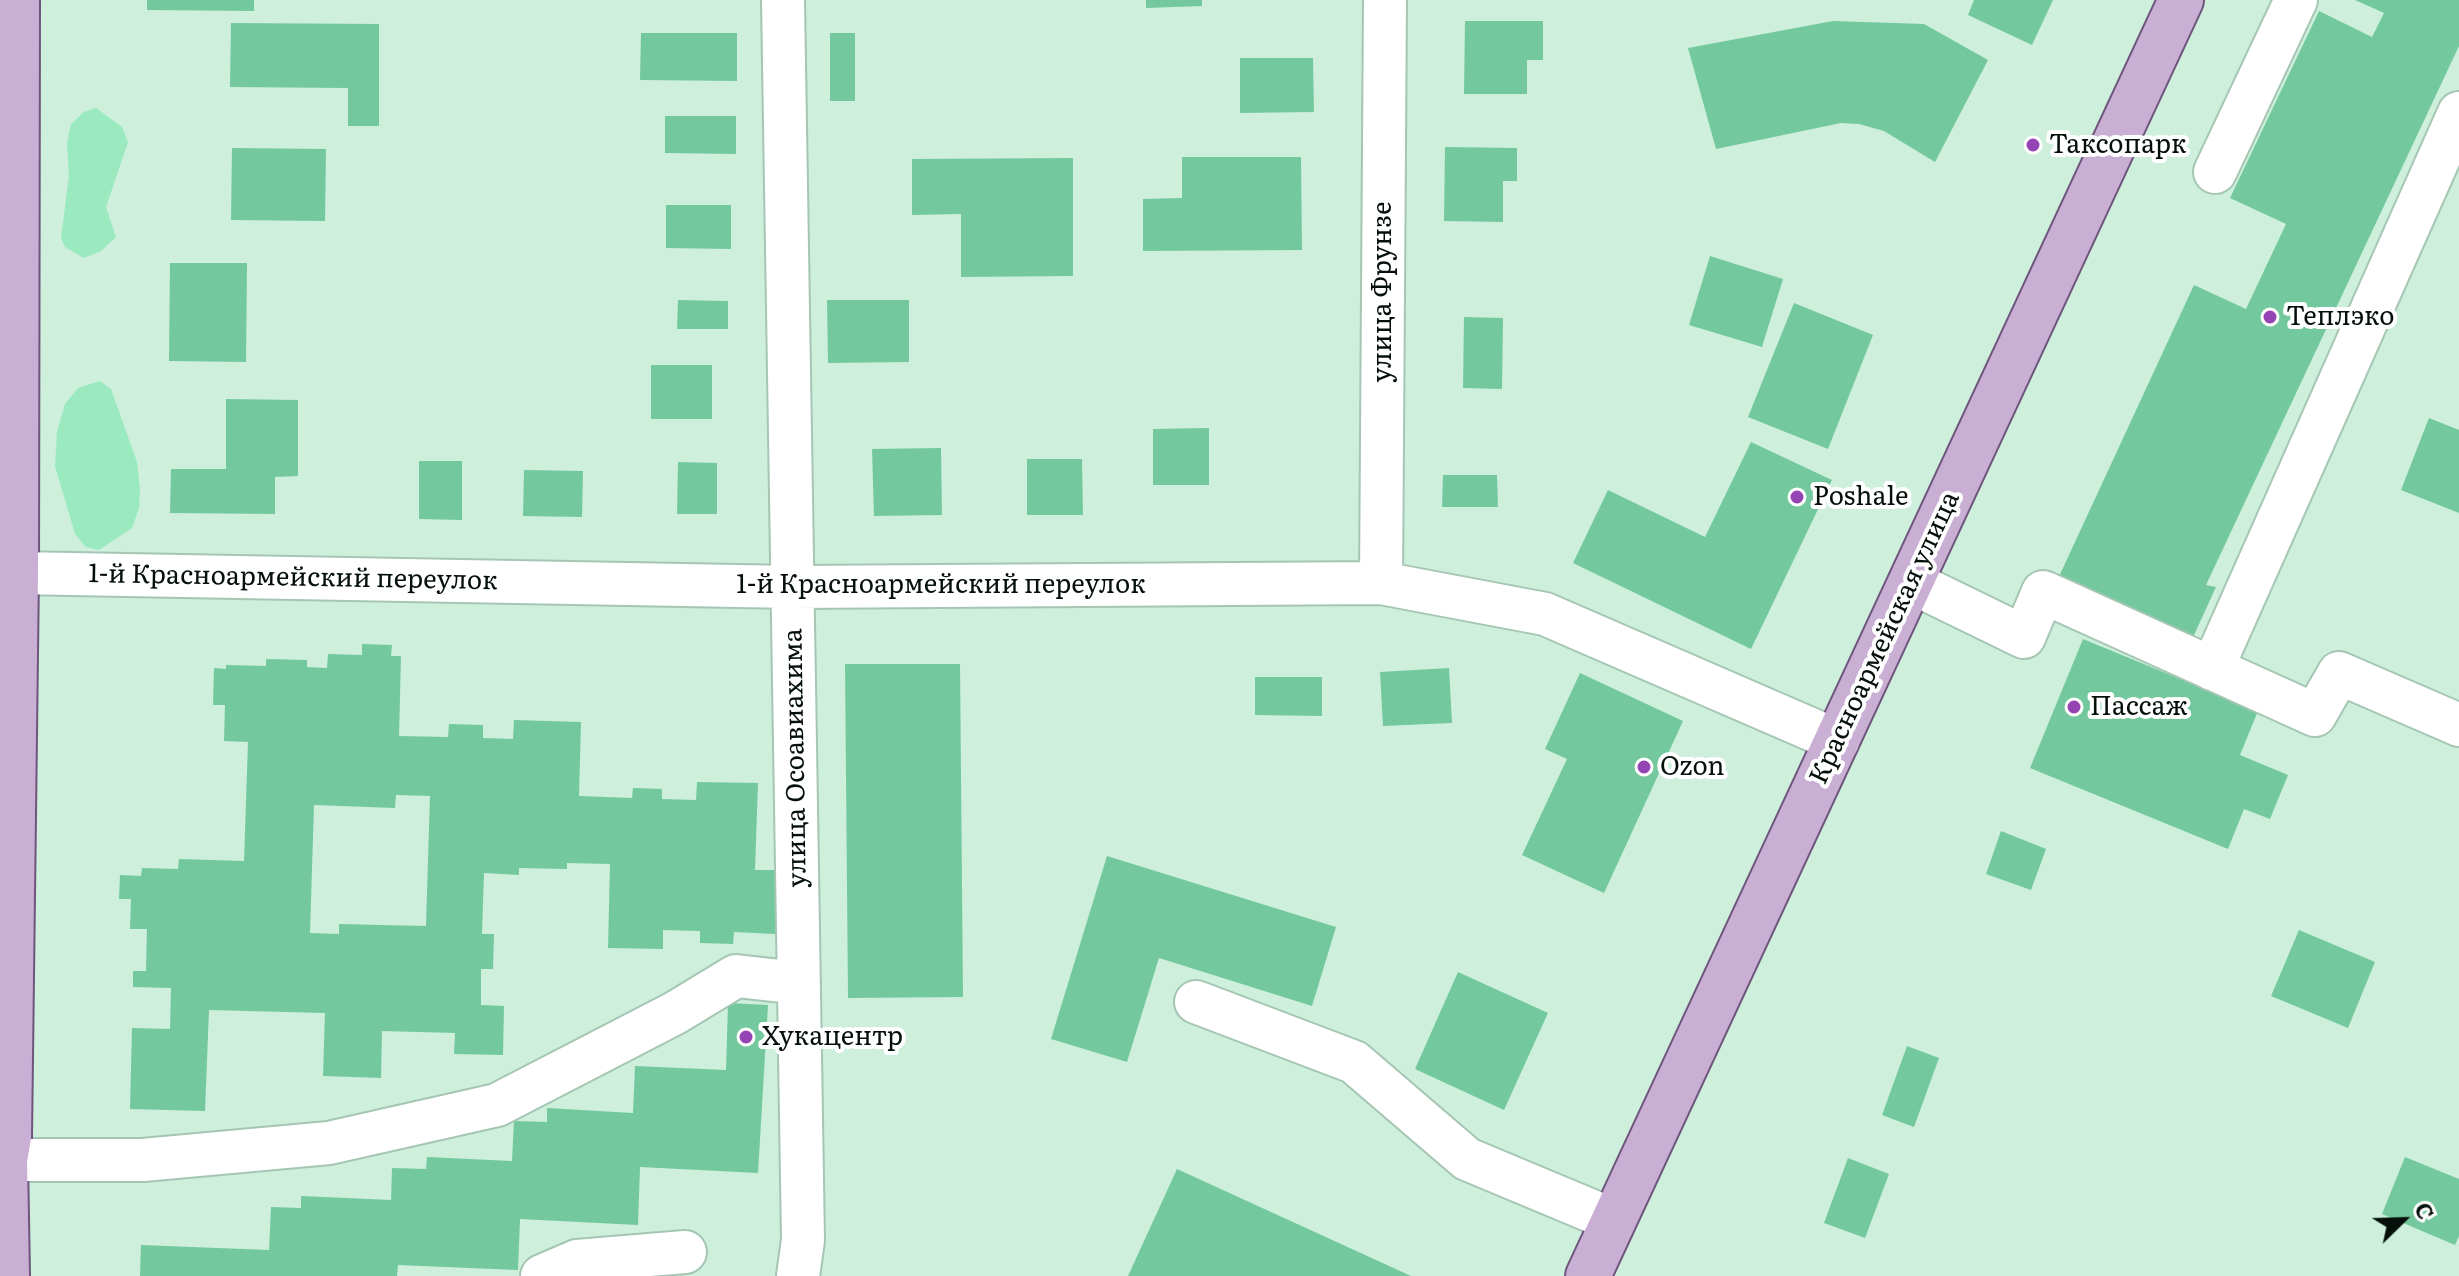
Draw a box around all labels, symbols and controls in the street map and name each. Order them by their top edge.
place label: Таксопарк [2049,129,2186,161]
marker: Таксопарк [2024,136,2042,154]
street label: улица Фрунзе [1367,202,1399,382]
place label: Теплэко [2286,301,2394,333]
marker: Теплэко [2261,308,2279,326]
place label: Poshale [1813,481,1908,513]
street label: Красноармейская улица [1803,487,1967,789]
marker: Poshale [1788,488,1806,506]
street label: 1-й Красноармейский переулок [88,559,498,597]
street label: 1-й Красноармейский переулок [736,569,1146,601]
street label: улица Осоавиахима [778,628,814,888]
place label: Пассаж [2090,691,2188,723]
marker: Пассаж [2065,698,2083,716]
place label: Ozon [1660,751,1725,783]
marker: Ozon [1635,758,1653,776]
place label: Хукацентр [762,1021,903,1053]
marker: Хукацентр [737,1028,755,1046]
north arrow [2363,1180,2443,1260]
text: С [2407,1197,2444,1224]

